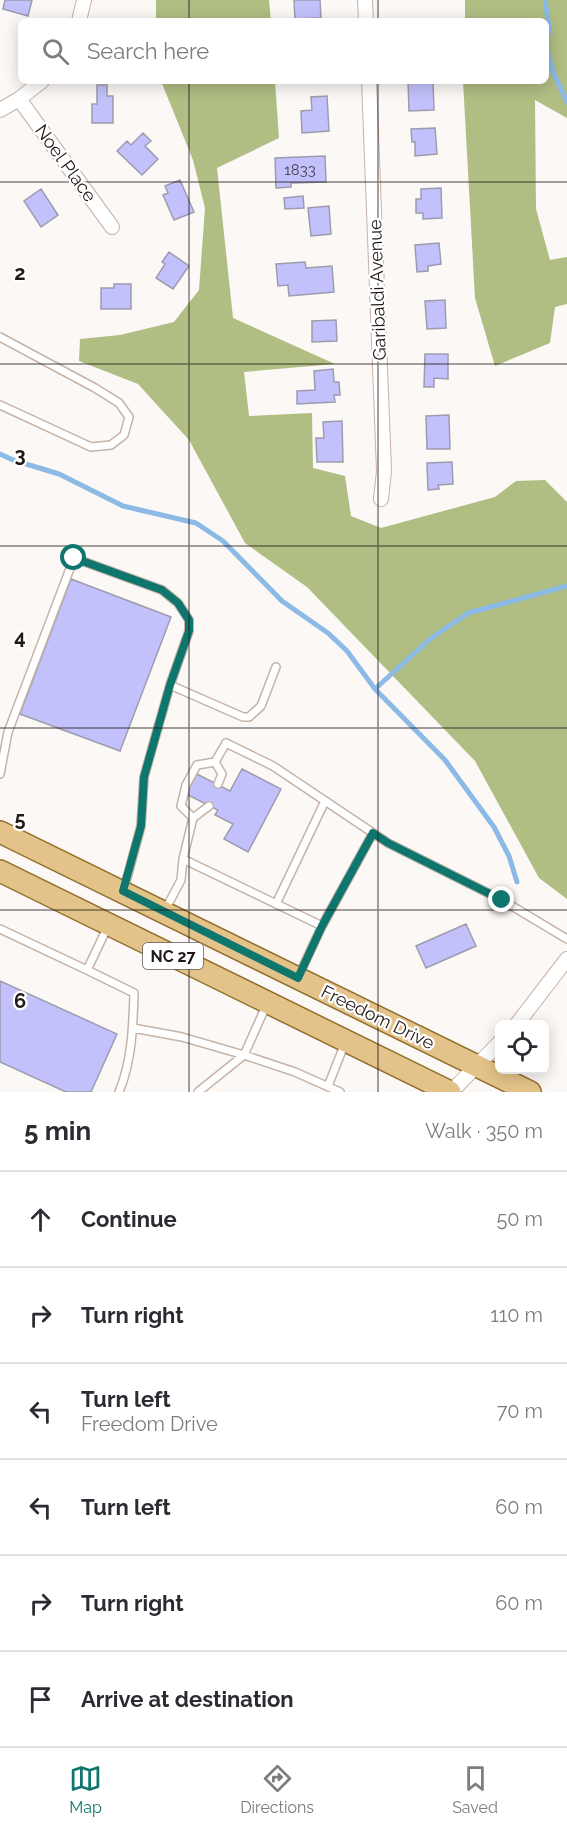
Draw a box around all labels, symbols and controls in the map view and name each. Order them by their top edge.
search box [18,18,549,84]
icon: search [39,35,72,68]
text: Search here [87,38,209,64]
street label: Noel Place [31,120,101,206]
house number: 1833 [284,161,316,179]
street label: Garibaldi Avenue [364,219,390,361]
text: 2 [14,261,26,285]
text: 3 [14,443,26,467]
route start [60,544,86,570]
text: 4 [14,625,26,649]
text: 5 [14,807,26,831]
route end [488,886,514,912]
road number: NC 27 [143,943,203,969]
street label: Freedom Drive [318,981,438,1054]
text: 6 [14,989,26,1013]
map controls [495,1020,549,1074]
button: locate [495,1020,549,1074]
text: 5 min [24,1116,91,1146]
text: Walk · 350 m [425,1119,543,1143]
icon: ahead [24,1203,57,1236]
text: Continue [81,1206,177,1232]
text: 50 m [496,1207,543,1231]
icon: right [24,1299,57,1332]
text: Turn right [81,1302,184,1328]
text: 110 m [490,1303,543,1327]
text: Turn left [81,1386,171,1412]
icon: left [24,1395,57,1428]
text: 70 m [497,1399,543,1423]
text: Freedom Drive [81,1412,218,1436]
icon: left [24,1491,57,1524]
text: Turn left [81,1494,171,1520]
text: 60 m [495,1495,543,1519]
icon: right [24,1587,57,1620]
text: Turn right [81,1590,184,1616]
text: 60 m [495,1591,543,1615]
icon: arrive [24,1683,57,1716]
text: Arrive at destination [81,1686,294,1712]
tab: Map [69,1762,102,1817]
tab: Directions [240,1762,314,1817]
tab: Saved [452,1762,498,1817]

